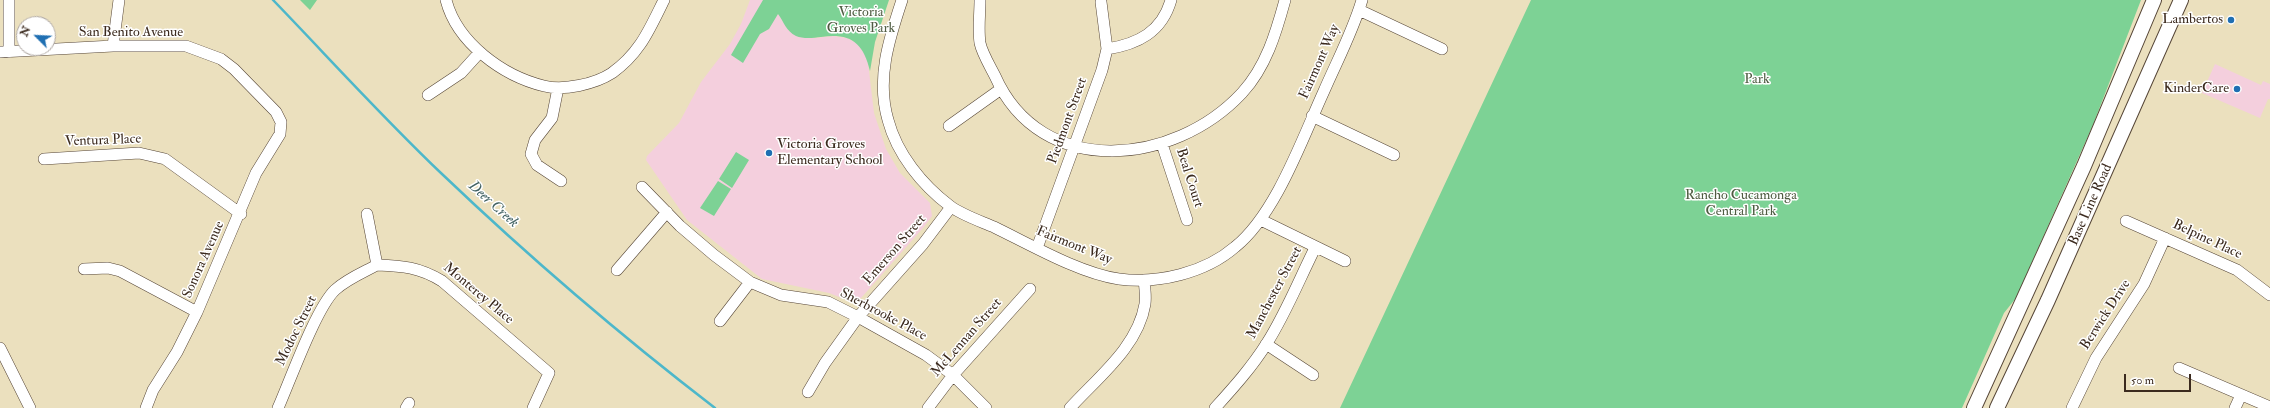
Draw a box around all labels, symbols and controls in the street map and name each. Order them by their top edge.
park label: Victoria Groves Park [827,5,895,38]
place label: Lambertos [2162,12,2223,28]
marker: Lambertos [2226,15,2236,25]
north arrow [16,16,56,56]
street label: Fairmont Way [1296,22,1344,102]
text: N [18,24,33,38]
street label: San Benito Avenue [79,25,183,41]
park label: Park [1744,72,1770,88]
street label: Piedmont Street [1045,76,1091,166]
place label: KinderCare [2163,81,2229,97]
marker: KinderCare [2232,84,2242,94]
street label: Ventura Place [64,131,142,151]
place label: Victoria Groves Elementary School [777,137,883,170]
street label: Beal Court [1172,146,1206,210]
marker: Victoria Groves Elementary School [764,148,774,158]
street label: Base Line Road [2065,162,2117,248]
water label: Deer Creek [464,178,522,232]
park label: Rancho Cucamonga Central Park [1685,188,1797,220]
street label: Emerson Street [860,212,930,288]
street label: Belpine Place [2170,217,2244,263]
street label: Sonora Avenue [179,219,229,301]
street label: Fairmont Way [1034,223,1114,269]
street label: Manchester Street [1244,244,1306,342]
street label: Monterey Place [439,260,517,328]
street label: Berwick Drive [2077,277,2135,353]
street label: Sherbrooke Place [837,285,929,345]
street label: Modoc Street [273,293,321,369]
street label: McLennan Street [928,295,1006,381]
scale bar [2126,366,2193,392]
text: 50 m [2131,373,2154,388]

